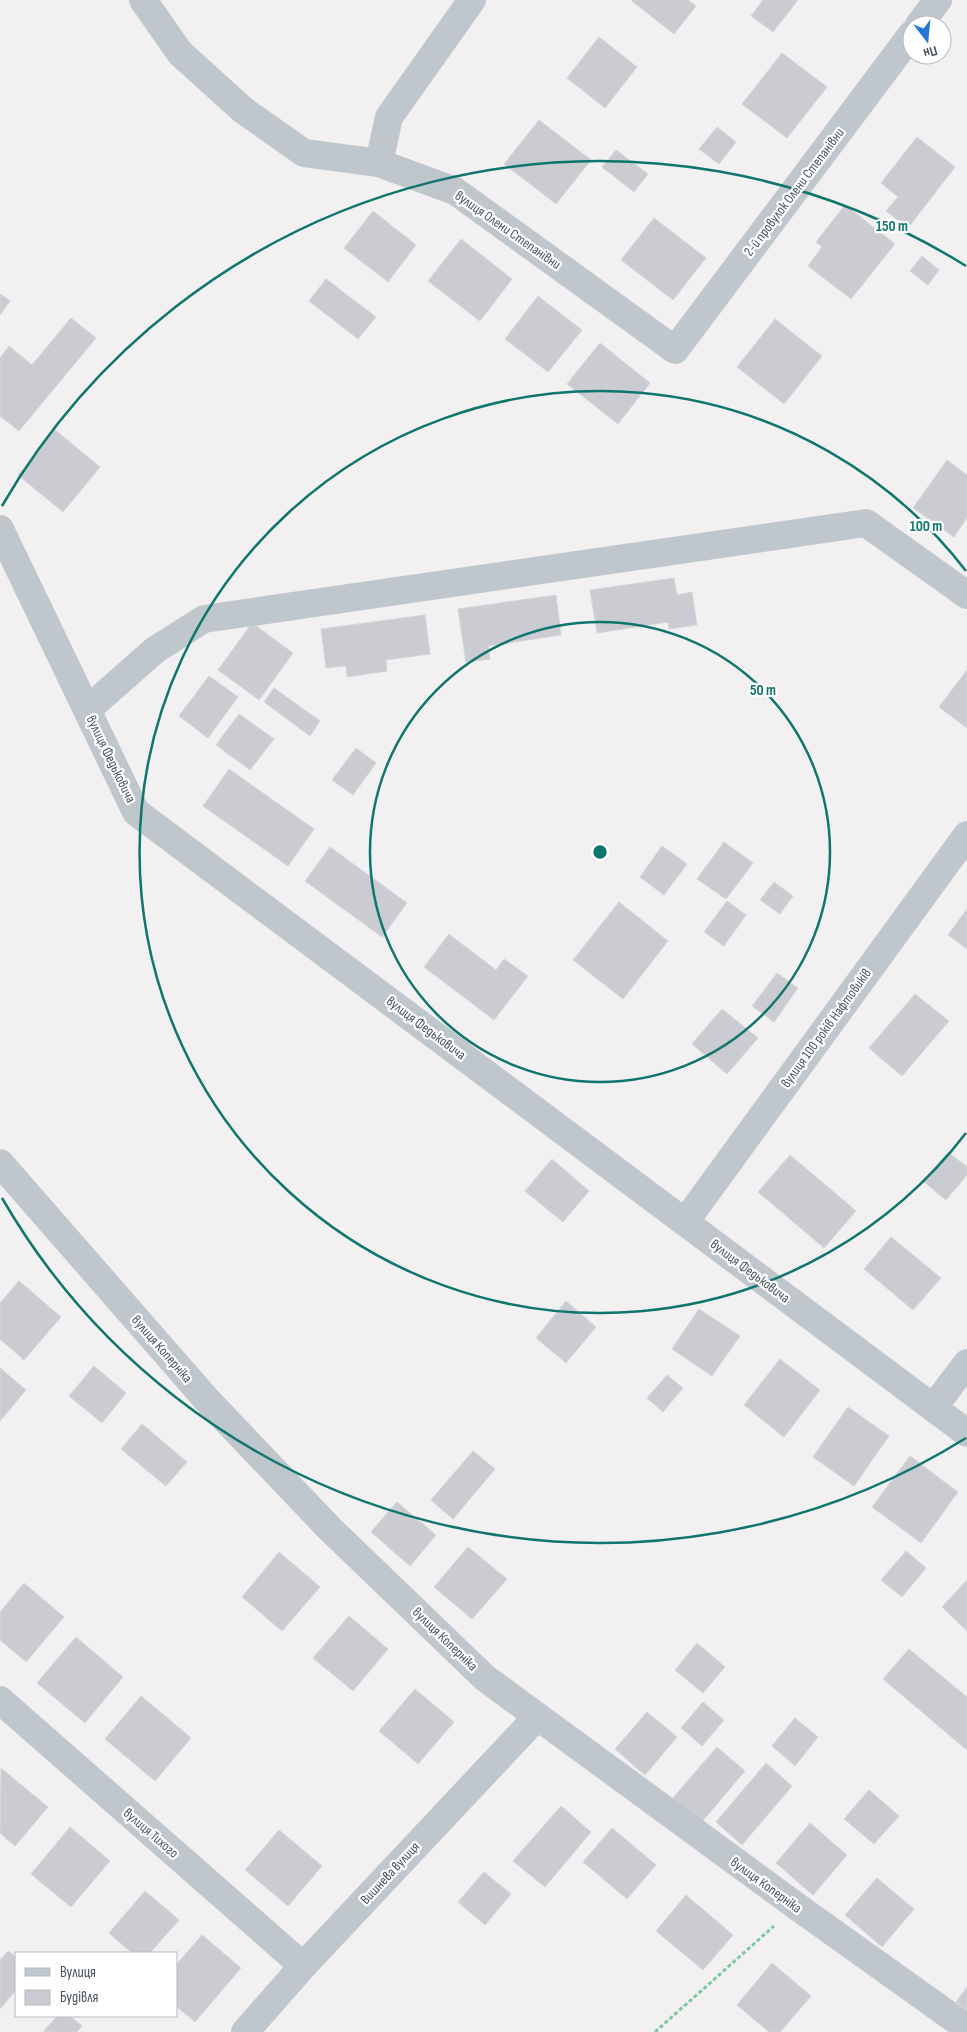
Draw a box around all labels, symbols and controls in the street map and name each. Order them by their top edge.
north arrow [902,15,952,65]
text: Пн [922,42,939,62]
street label: 2-й провулок Олени Степанівни [740,124,848,259]
street label: вулиця Олени Степанівни [452,187,564,273]
text: 150 m [876,217,908,236]
text: 100 m [910,517,942,536]
text: 50 m [750,681,776,700]
street label: вулиця Федьковича [83,713,139,805]
centre of rings [591,843,609,861]
street label: вулиця 100 років Нафтовиків [777,965,875,1091]
street label: вулиця Федьковича [383,993,469,1063]
street label: вулиця Федьковича [707,1236,793,1306]
street label: вулиця Коперніка [128,1312,196,1386]
street label: вулиця Коперніка [409,1604,481,1674]
street label: вулиця Тихого [120,1804,182,1862]
street label: Вишнева вулиця [357,1838,423,1908]
street label: вулиця Коперніка [727,1853,805,1917]
legend [15,1952,178,2017]
text: Вулиця [60,1963,96,1982]
text: Будівля [60,1988,99,2007]

